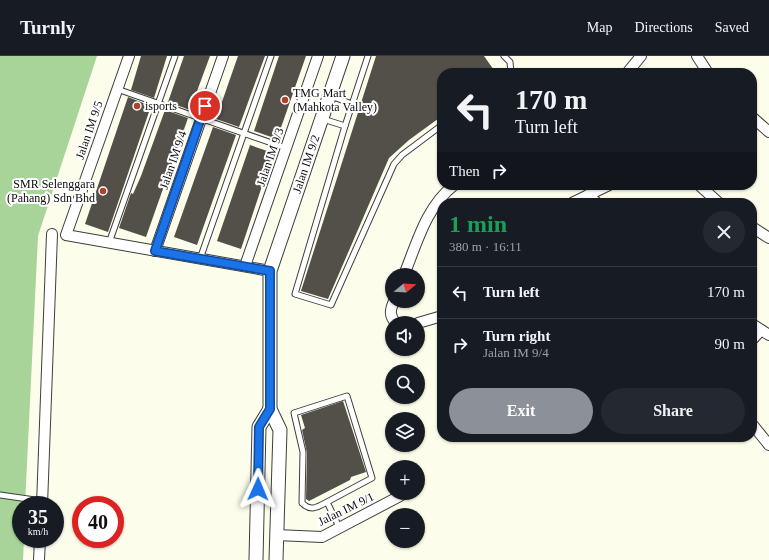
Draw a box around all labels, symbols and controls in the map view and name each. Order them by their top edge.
text: Turnly [20,17,75,38]
text: Map [587,20,612,35]
text: Directions [634,20,693,35]
text: Saved [715,20,749,35]
icon: left [449,84,501,136]
text: 170 m [515,84,587,115]
place label: TMG Mart (Mahkota Valley) [293,86,377,114]
pin [188,89,222,123]
icon: arrive [194,95,216,117]
marker: TMG Mart (Mahkota Valley) [280,95,290,105]
street label: Jalan IM 9/5 [73,99,105,161]
place label: isports [145,99,177,113]
marker: isports [132,101,142,111]
text: Turn left [515,117,578,137]
street label: Jalan IM 9/3 [254,126,286,188]
street label: Jalan IM 9/4 [157,129,189,191]
street label: Jalan IM 9/2 [290,133,322,195]
icon: right [488,160,510,182]
text: Then [449,163,480,179]
place label: SMR Selenggara (Pahang) Sdn Bhd [7,177,96,205]
marker: SMR Selenggara (Pahang) Sdn Bhd [98,186,108,196]
text: 1 min [449,211,507,237]
button: close [703,211,745,253]
text: 380 m · 16:11 [449,239,522,254]
north arrow [385,268,425,308]
map controls [385,268,425,548]
icon: left [449,282,471,304]
text: Turn left [483,284,540,300]
text: 170 m [707,284,745,300]
button: sound [385,316,425,356]
text: Turn right [483,328,550,344]
icon: right [449,334,471,356]
text: 90 m [715,336,745,352]
text: Jalan IM 9/4 [483,345,549,360]
button: search [385,364,425,404]
button: Exit [449,388,593,434]
button: Share [601,388,745,434]
button: layers [385,412,425,452]
button: + [385,460,425,500]
position arrow [237,468,279,510]
street label: Jalan IM 9/1 [316,489,376,529]
speed limit sign: 40 [72,496,124,548]
text: 35 [28,506,48,528]
button: − [385,508,425,548]
text: km/h [28,526,48,537]

